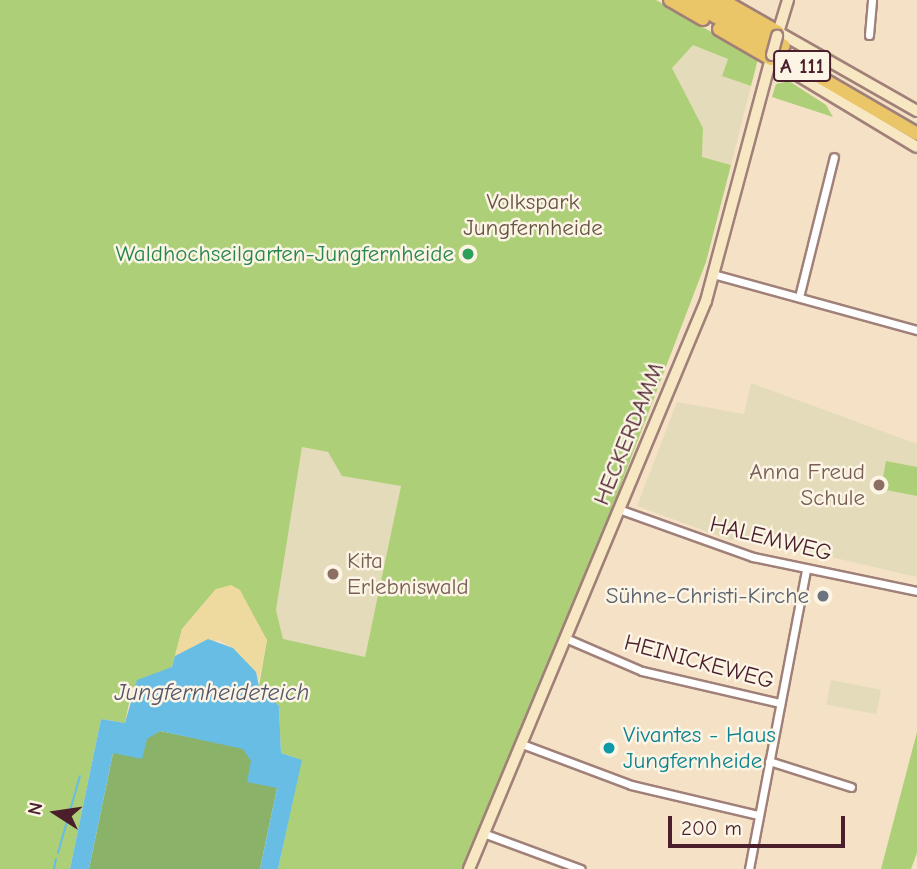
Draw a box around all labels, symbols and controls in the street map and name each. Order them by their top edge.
road number: A 111 [772,48,832,84]
park label: Volkspark Jungfernheide [463,188,603,242]
place label: Waldhochseilgarten-Jungfernheide [115,240,454,268]
marker: Waldhochseilgarten-Jungfernheide [460,246,476,262]
street label: HECKERDAMM [588,359,670,509]
place label: Anna Freud Schule [749,458,865,512]
marker: Anna Freud Schule [871,477,887,493]
street label: HALEMWEG [707,511,835,567]
place label: Kita Erlebniswald [347,547,469,601]
marker: Kita Erlebniswald [325,566,341,582]
place label: Sühne-Christi-Kirche [606,582,809,610]
marker: Sühne-Christi-Kirche [815,588,831,604]
street label: HEINICKEWEG [621,629,777,695]
water label: Jungfernheideteich [115,679,309,707]
place label: Vivantes - Haus Jungfernheide [623,721,776,775]
marker: Vivantes - Haus Jungfernheide [601,740,617,756]
north arrow [21,778,91,848]
text: N [23,800,48,817]
scale bar [672,802,849,846]
text: 200 m [681,816,742,840]

